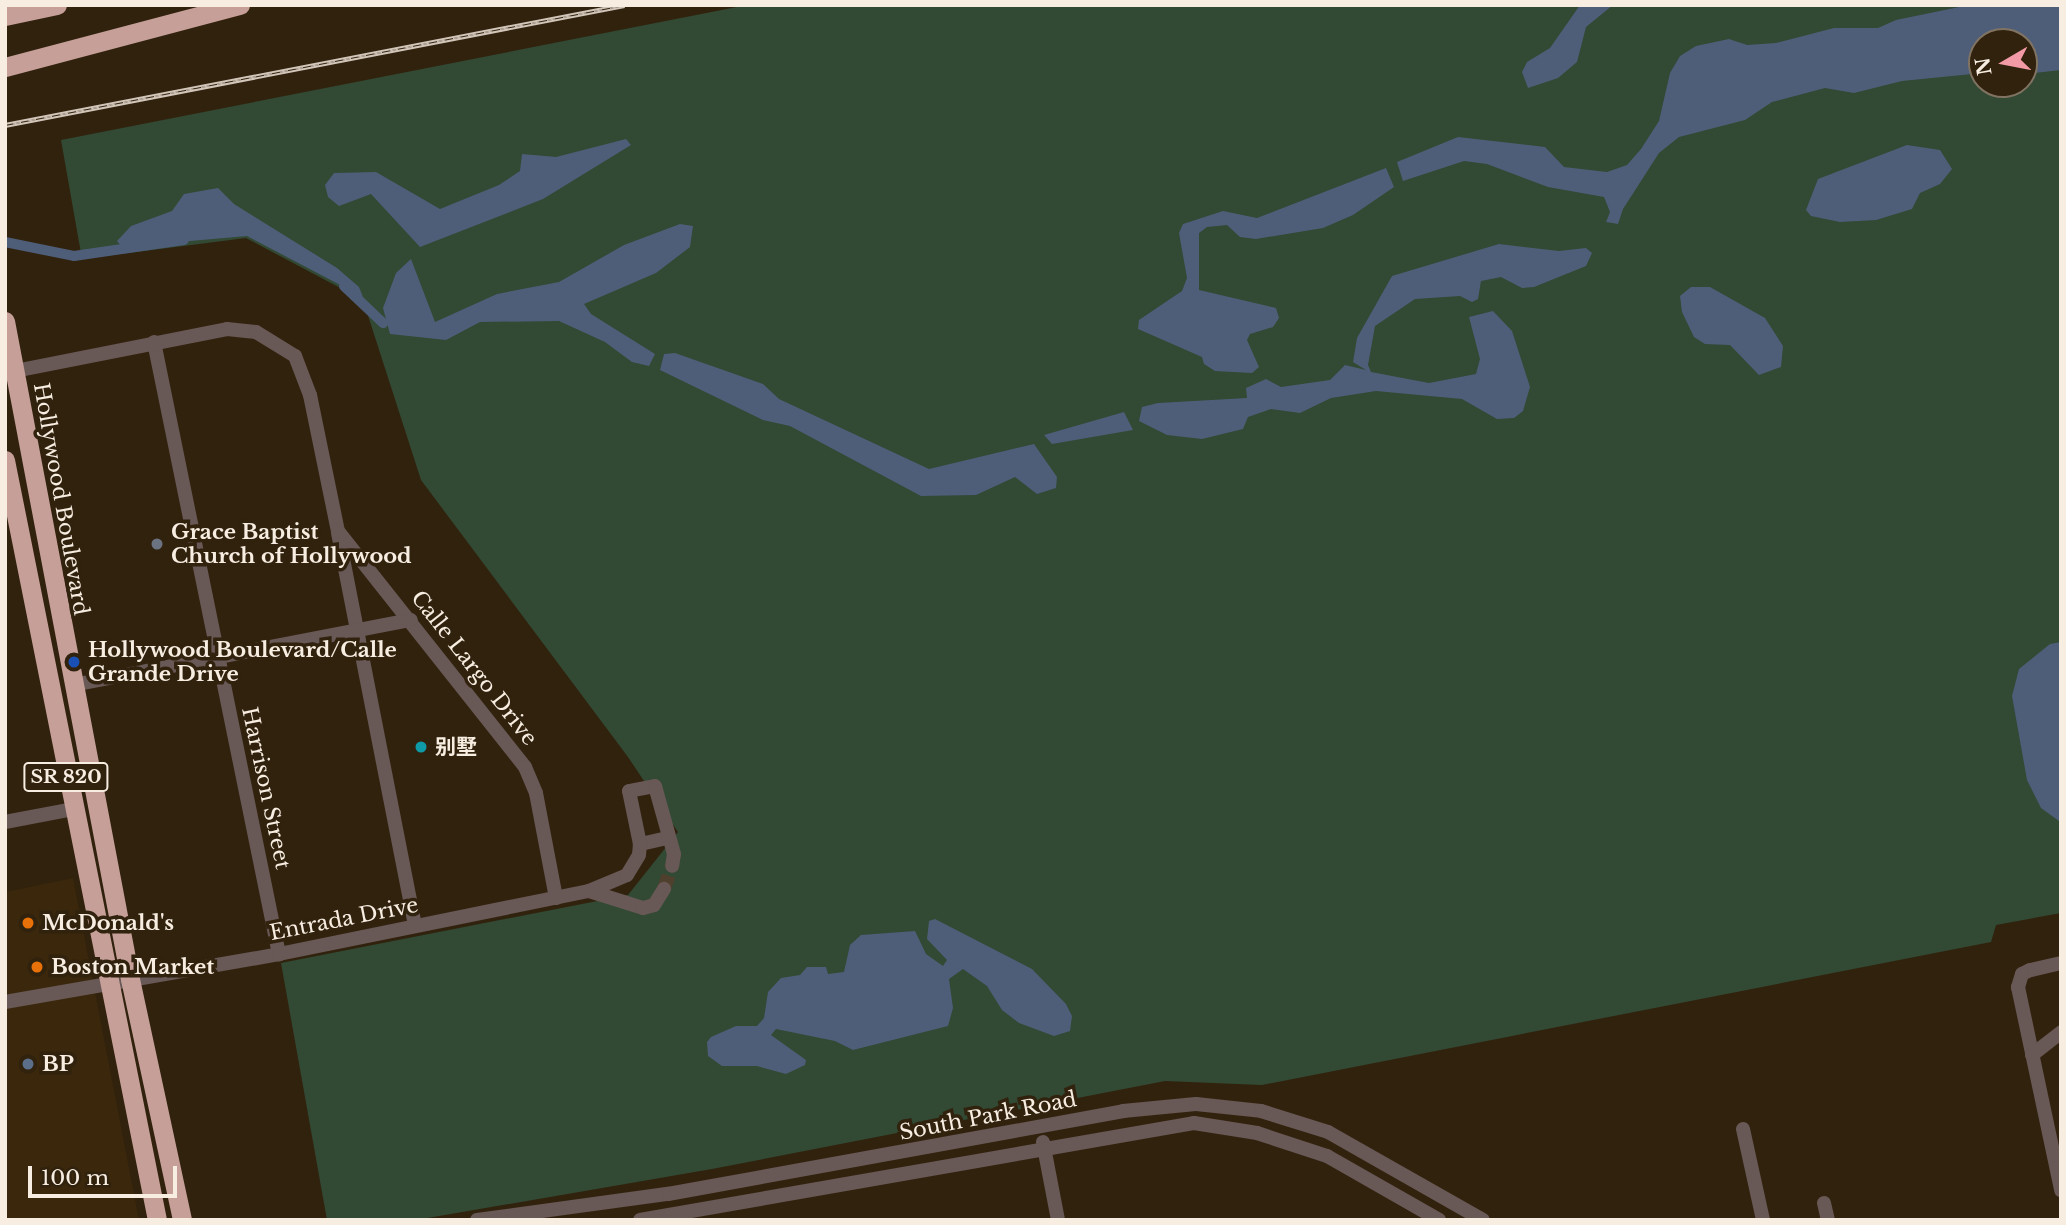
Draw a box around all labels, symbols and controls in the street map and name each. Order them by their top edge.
north arrow [1968,28,2038,98]
text: N [1971,56,1997,77]
street label: Hollywood Boulevard [28,381,94,617]
place label: Grace Baptist Church of Hollywood [171,519,412,569]
marker: Grace Baptist Church of Hollywood [149,536,165,552]
street label: Calle Largo Drive [406,586,542,750]
place label: Hollywood Boulevard/Calle Grande Drive [88,637,397,687]
marker: Hollywood Boulevard/Calle Grande Drive [66,654,82,670]
street label: Harrison Street [237,705,295,871]
place label: 别墅 [435,734,477,760]
marker: 别墅 [413,739,429,755]
road number: SR 820 [22,762,110,792]
street label: Entrada Drive [267,892,421,946]
place label: McDonald's [42,910,174,936]
marker: McDonald's [20,915,36,931]
place label: Boston Market [51,954,214,980]
marker: Boston Market [29,959,45,975]
place label: BP [42,1051,74,1077]
marker: BP [20,1056,36,1072]
street label: South Park Road [897,1086,1079,1146]
scale bar [32,1152,180,1196]
text: 100 m [41,1165,109,1191]

